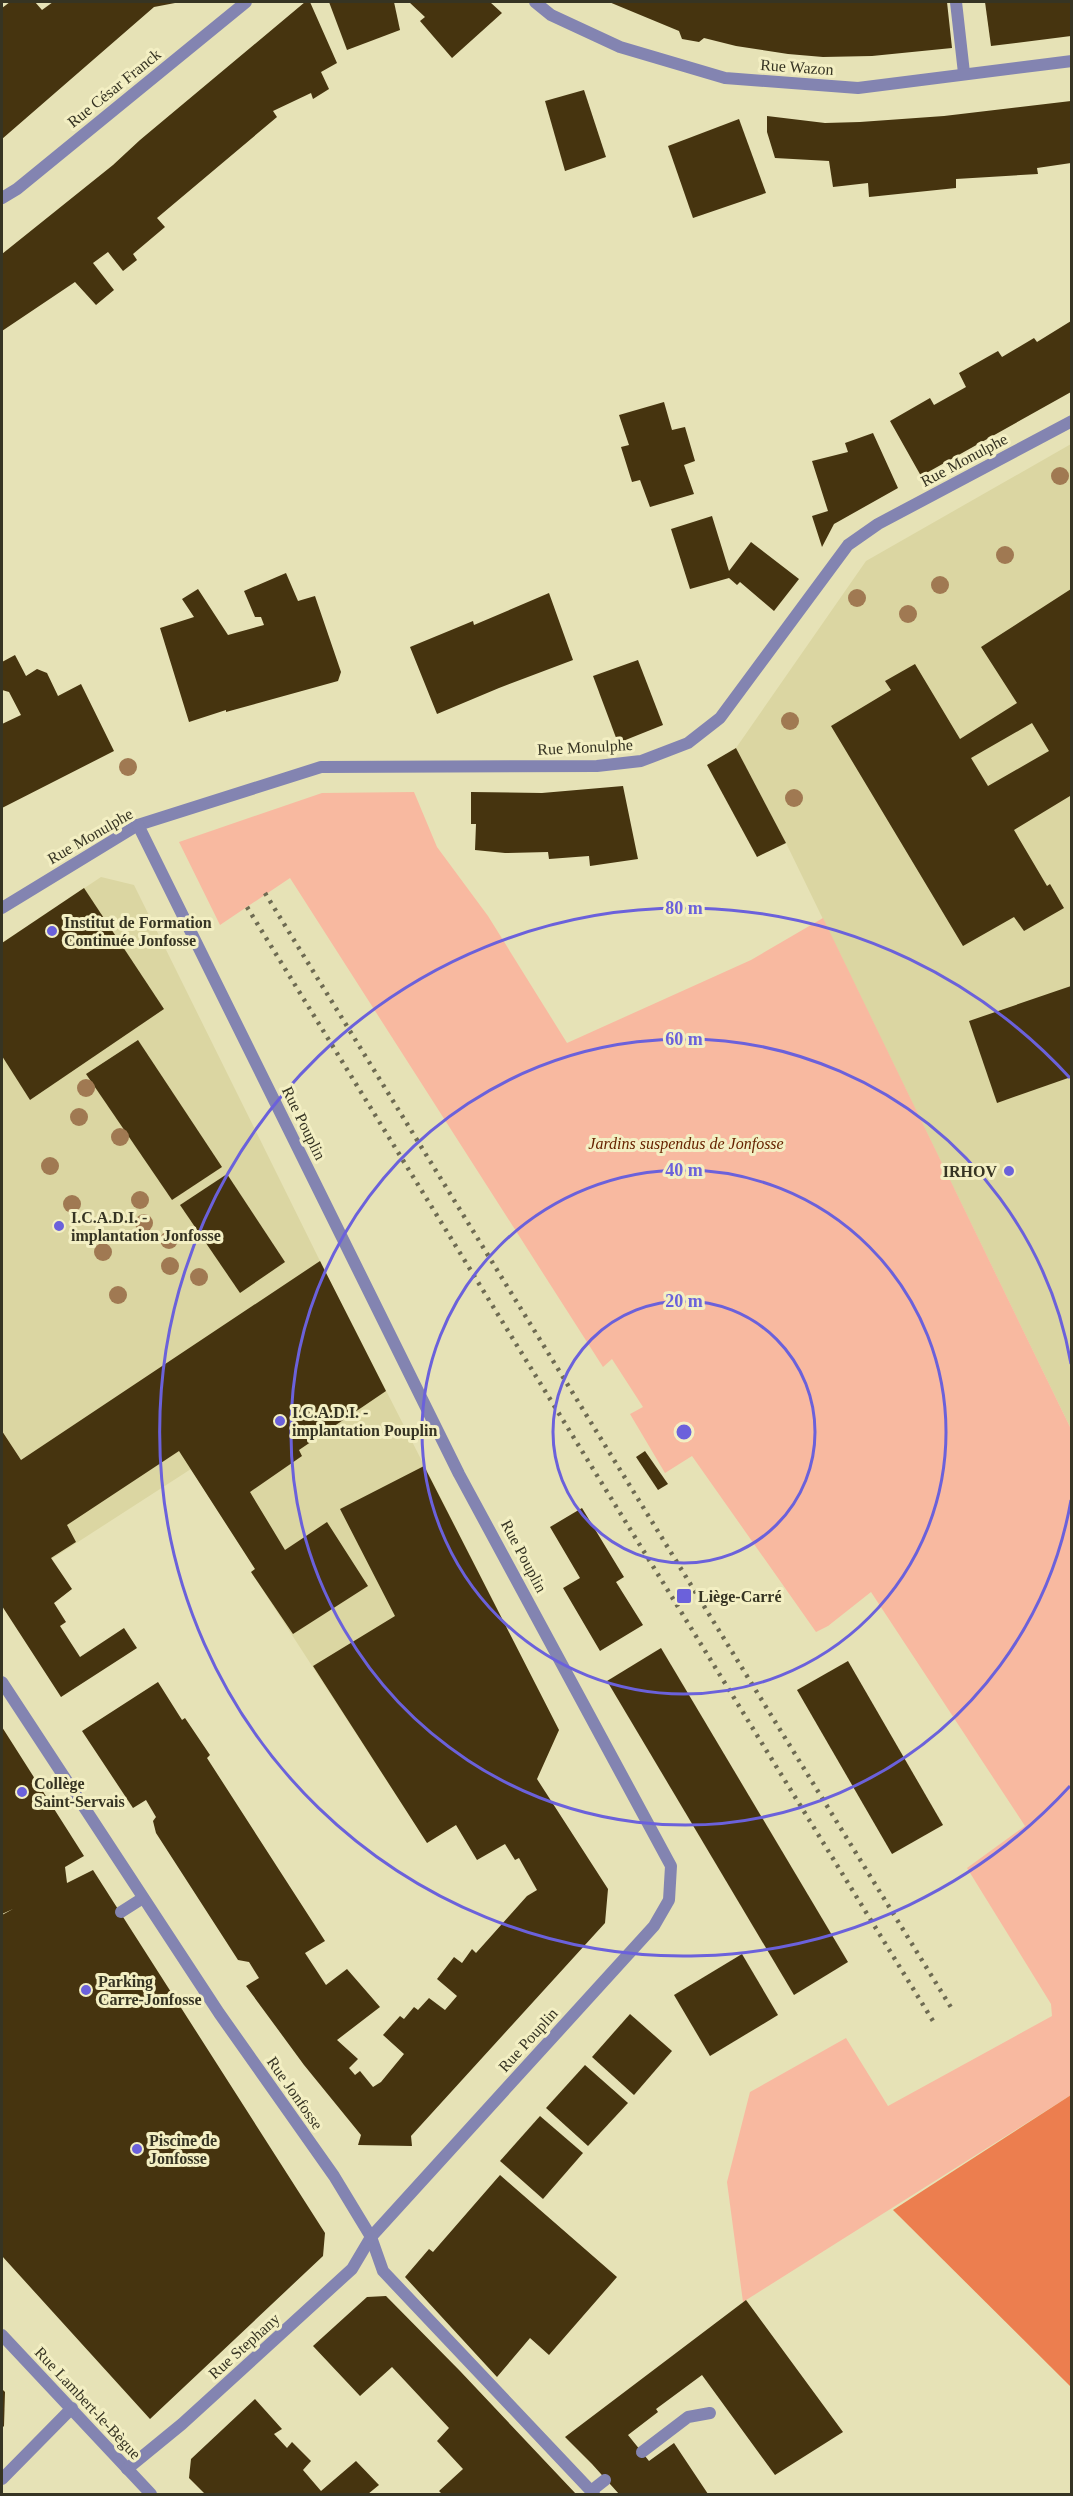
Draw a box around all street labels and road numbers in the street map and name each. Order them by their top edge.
street label: Rue César Franck [64,45,164,131]
street label: Rue Wazon [760,56,834,78]
street label: Rue Monulphe [918,430,1011,491]
street label: Rue Monulphe [537,736,633,759]
street label: Rue Monulphe [44,805,136,868]
street label: Rue Pouplin [278,1084,329,1163]
street label: Rue Pouplin [497,1517,550,1596]
street label: Rue Pouplin [495,2005,562,2076]
street label: Rue Jonfosse [264,2053,326,2133]
street label: Rue Stephany [205,2310,284,2383]
street label: Rue Lambert-le-Bègue [31,2343,144,2463]

